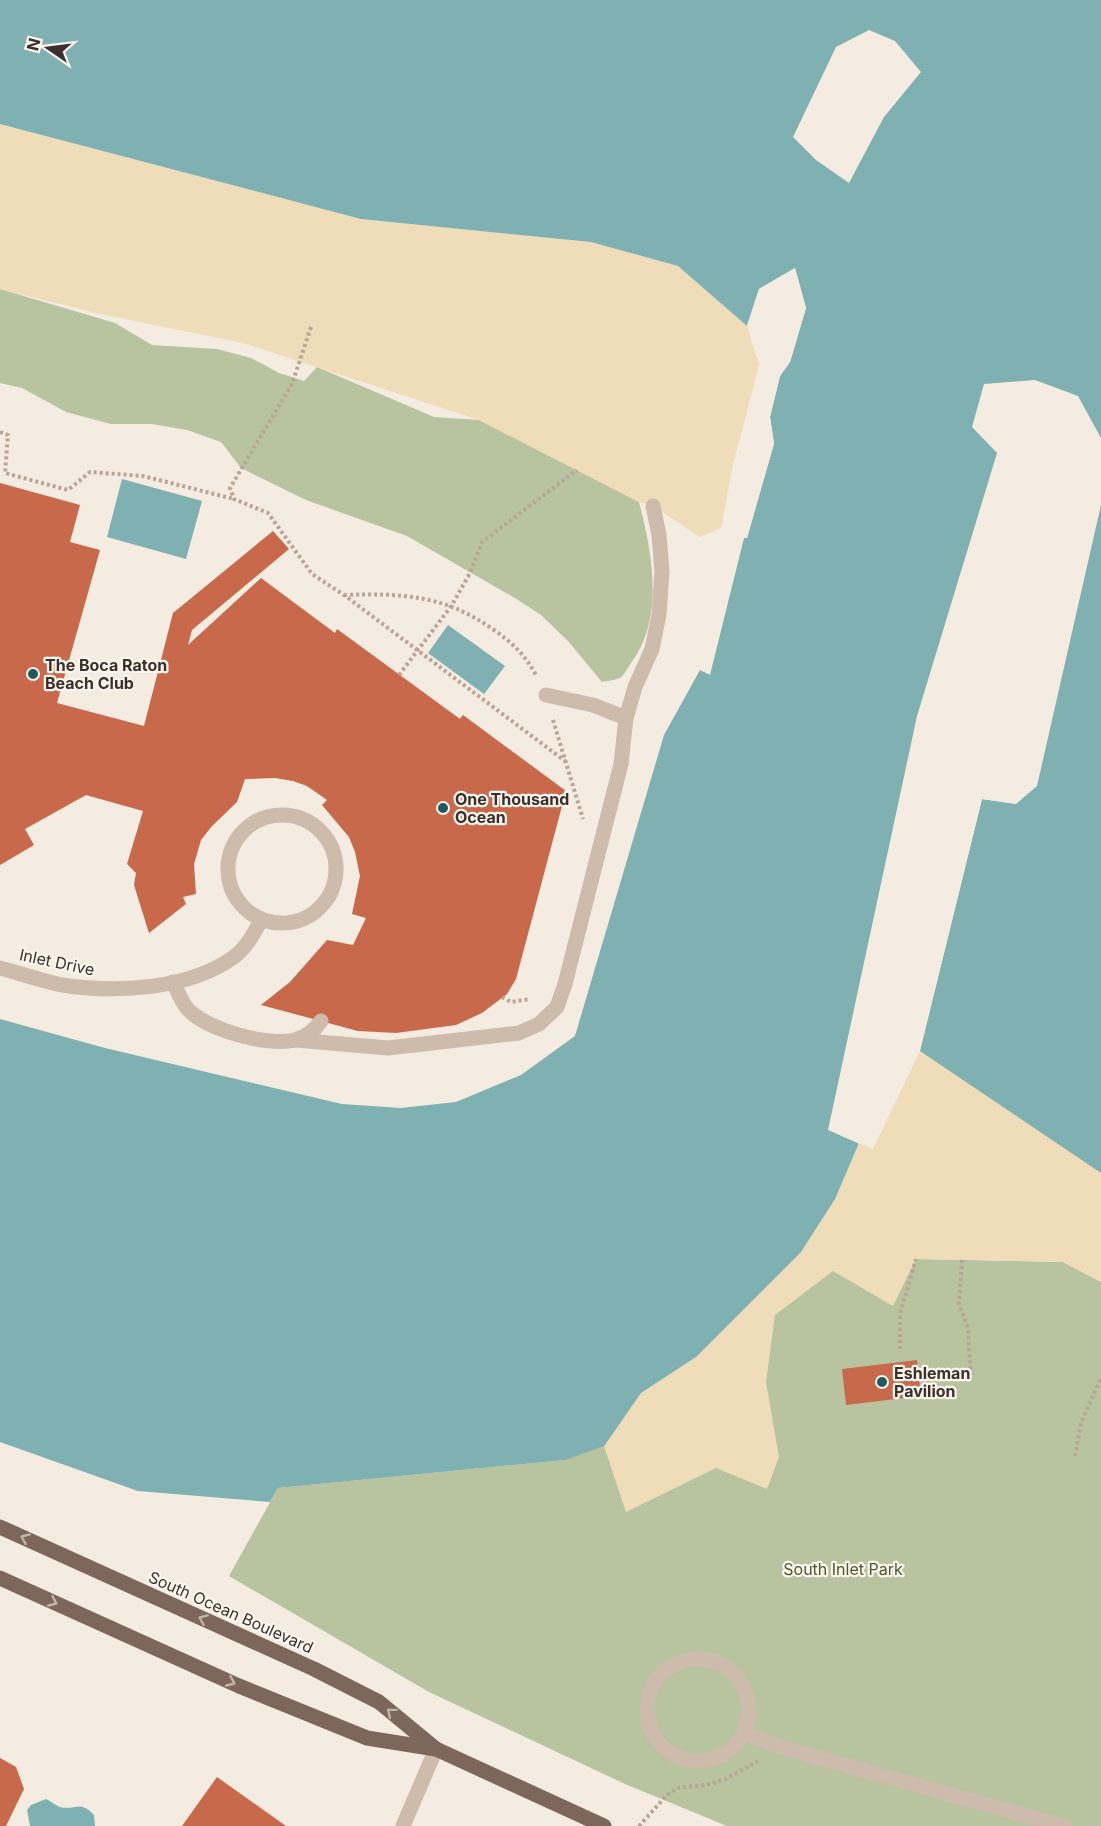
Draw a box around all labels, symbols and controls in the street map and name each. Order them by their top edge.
north arrow [18,18,78,78]
text: N [22,36,45,53]
place label: The Boca Raton Beach Club [45,655,167,693]
marker: The Boca Raton Beach Club [26,667,40,681]
place label: One Thousand Ocean [455,789,569,827]
marker: One Thousand Ocean [436,801,450,815]
street label: Inlet Drive [18,944,96,980]
place label: Eshleman Pavilion [894,1363,970,1401]
marker: Eshleman Pavilion [875,1375,889,1389]
one-way arrow [21,1534,32,1546]
park label: South Inlet Park [783,1559,903,1579]
street label: South Ocean Boulevard [146,1567,316,1657]
one-way arrow [47,1594,58,1606]
one-way arrow [198,1614,209,1626]
one-way arrow [225,1675,236,1687]
one-way arrow [387,1708,398,1719]

